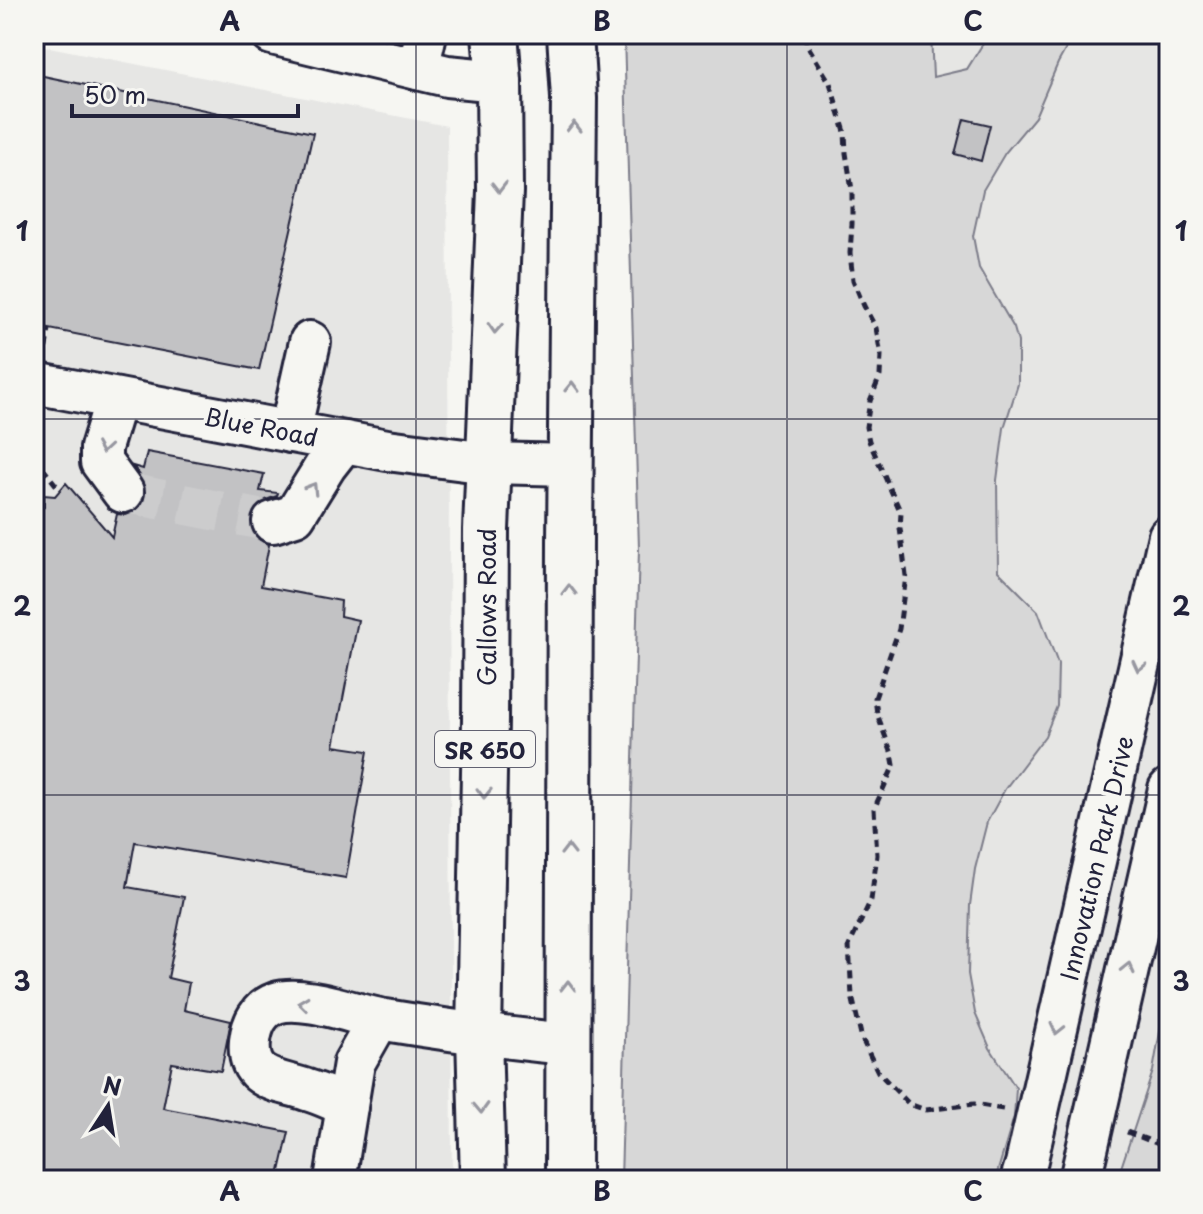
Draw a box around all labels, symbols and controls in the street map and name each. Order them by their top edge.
text: A [220,1,240,40]
text: B [593,1,611,40]
text: C [963,1,983,40]
scale bar [72,68,298,118]
text: 50 m [84,76,146,112]
one-way arrow [565,120,583,133]
one-way arrow [491,181,508,194]
text: 1 [16,211,28,250]
text: 1 [1175,211,1187,250]
one-way arrow [486,322,503,335]
one-way arrow [563,380,580,393]
street label: Blue Road [201,397,321,455]
one-way arrow [95,441,112,455]
one-way arrow [303,482,318,497]
street label: Gallows Road [468,528,504,686]
one-way arrow [560,583,578,596]
text: 2 [13,586,31,625]
text: 2 [1172,586,1190,625]
one-way arrow [1131,659,1148,673]
road number: SR 650 [435,731,535,767]
street label: Innovation Park Drive [1050,732,1142,984]
one-way arrow [475,787,493,800]
one-way arrow [559,843,577,856]
text: 3 [13,961,31,1000]
one-way arrow [1119,961,1136,975]
text: 3 [1172,961,1190,1000]
one-way arrow [559,979,577,992]
one-way arrow [296,995,310,1012]
one-way arrow [1049,1022,1066,1035]
north arrow [68,1066,148,1146]
text: N [101,1067,124,1103]
one-way arrow [472,1102,490,1115]
text: A [220,1171,240,1210]
text: B [593,1171,611,1210]
text: C [963,1171,983,1210]

